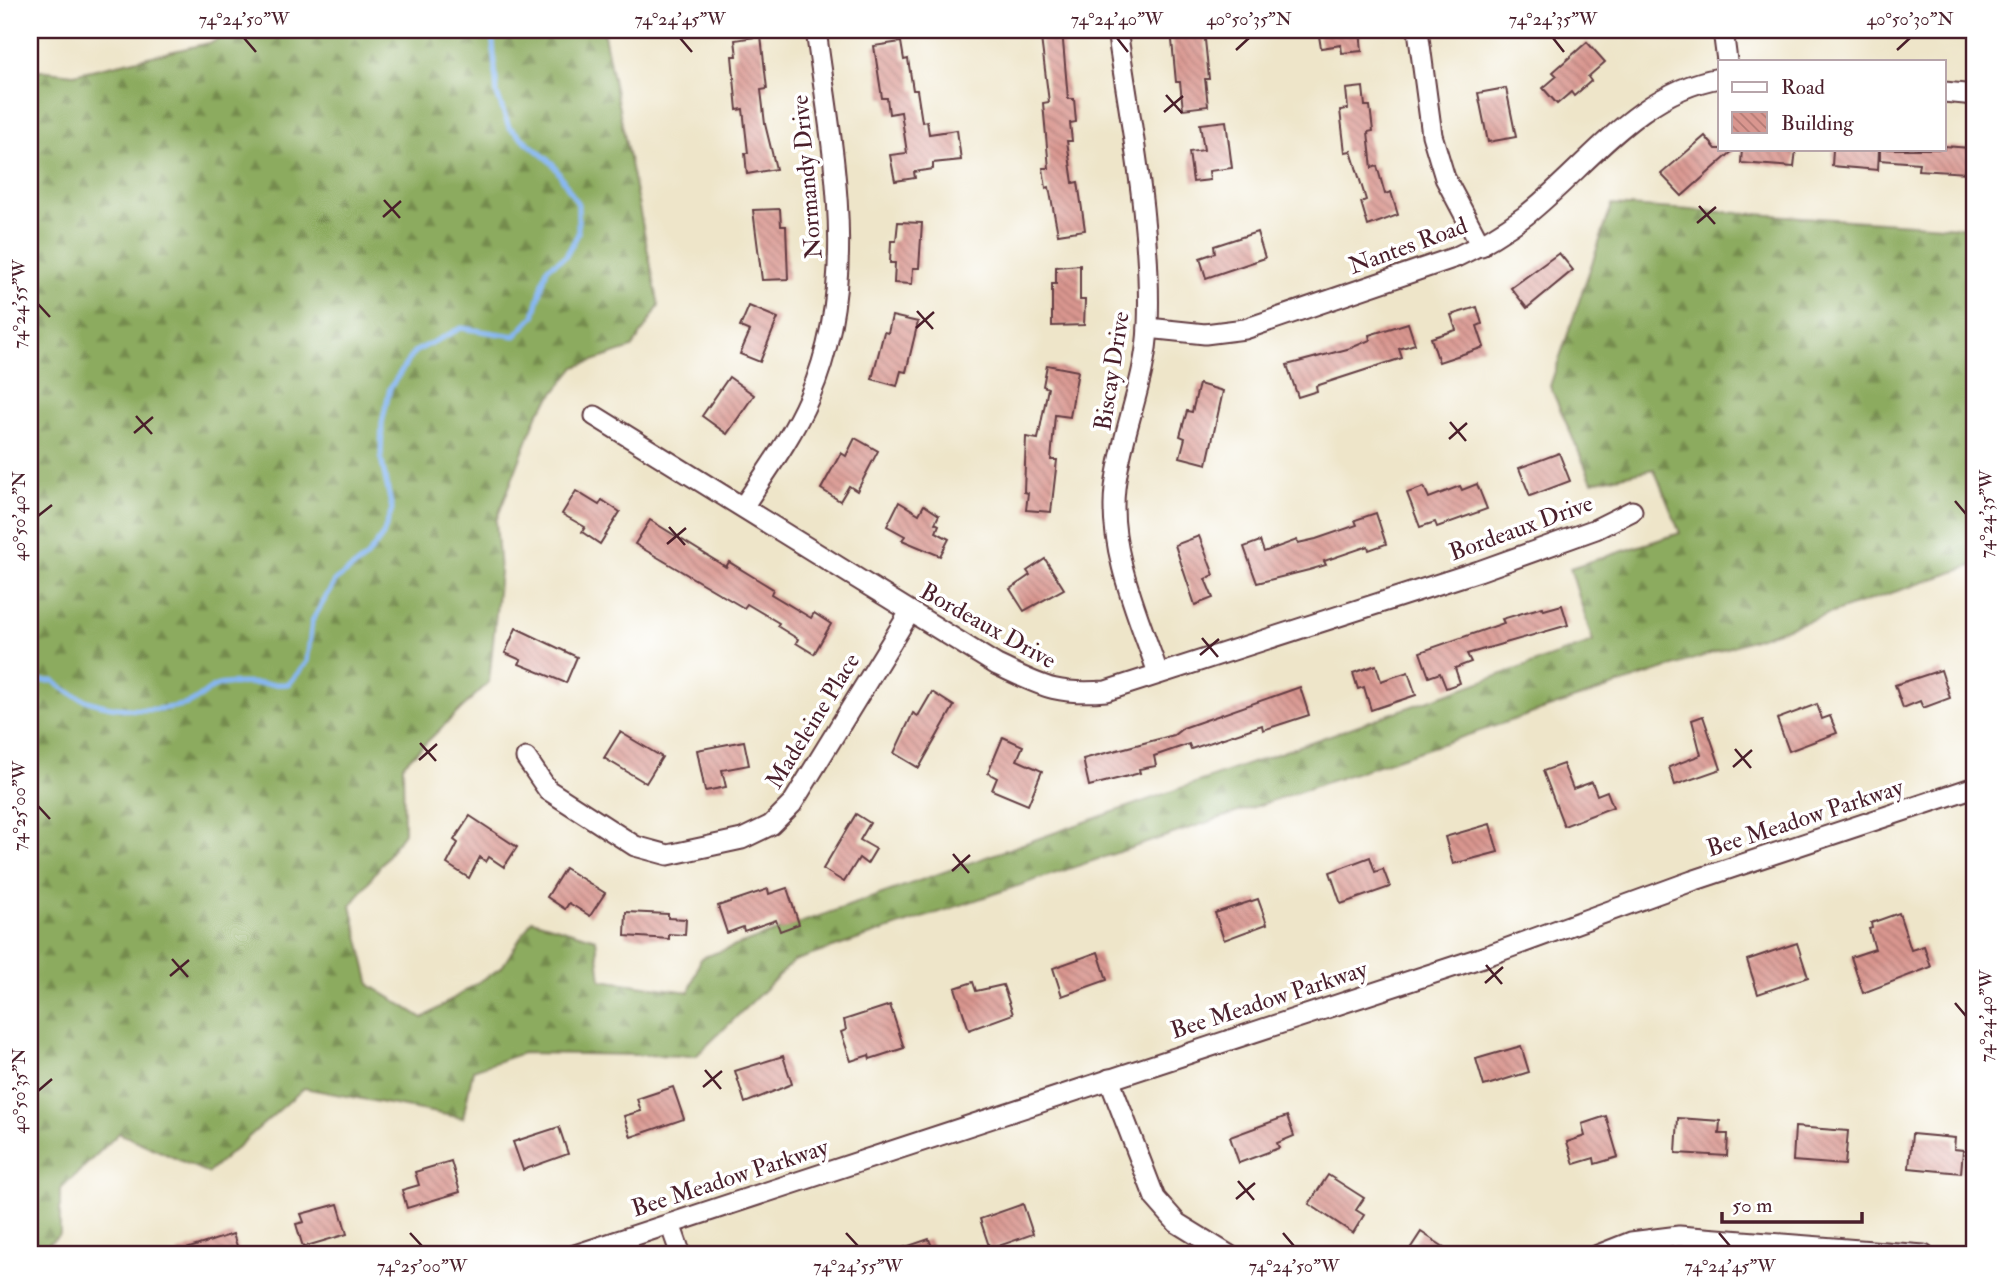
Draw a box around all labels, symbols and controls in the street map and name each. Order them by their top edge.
text: 74°24'50"W [199,8,290,31]
text: 74°24'45"W [634,8,726,31]
text: 74°24'40"W [1071,8,1164,31]
text: 40°50'35"N [1206,8,1292,31]
text: 74°24'35"W [1509,8,1598,31]
text: 40°50'30"N [1867,8,1954,31]
legend [1718,60,1946,150]
text: Road [1781,74,1826,101]
street label: Normandy Drive [784,94,830,260]
text: Building [1781,110,1854,137]
street label: Nantes Road [1344,210,1472,282]
text: 74°24'55"W [8,259,31,349]
street label: Biscay Drive [1087,309,1137,433]
text: 74°24'35"W [1975,469,1998,558]
text: 40°50'40"N [8,471,31,561]
street label: Bordeaux Drive [1445,488,1597,568]
street label: Bordeaux Drive [915,576,1061,676]
street label: Madeleine Place [759,647,867,795]
text: 74°25'00"W [8,760,31,851]
street label: Bee Meadow Parkway [1703,771,1908,864]
street label: Bee Meadow Parkway [1167,953,1372,1046]
text: 74°24'40"W [1975,969,1998,1062]
text: 40°50'35"N [8,1048,31,1134]
street label: Bee Meadow Parkway [628,1131,833,1224]
scale bar [1722,1180,1862,1224]
text: 50 m [1732,1192,1773,1219]
text: 74°25'00"W [377,1255,468,1278]
text: 74°24'55"W [813,1255,903,1278]
text: 74°24'50"W [1249,1255,1340,1278]
text: 74°24'45"W [1684,1255,1776,1278]

